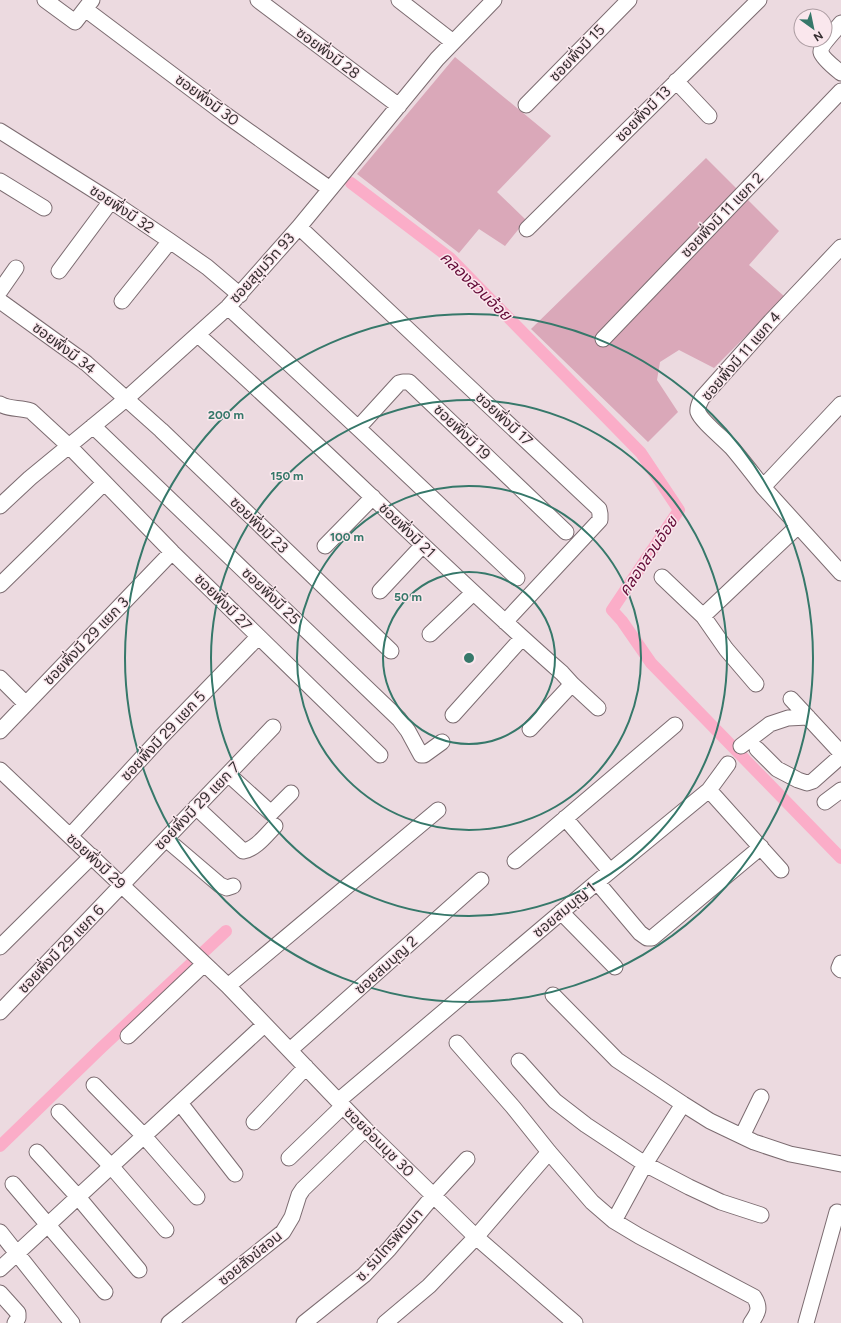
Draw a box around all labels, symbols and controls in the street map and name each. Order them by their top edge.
north arrow [793,8,833,48]
street label: ซอยพึ่งมี 15 [544,19,609,85]
street label: ซอยพึ่งมี 28 [293,22,365,83]
text: N [811,28,825,44]
street label: ซอยพึ่งมี 30 [172,69,244,130]
street label: ซอยพึ่งมี 13 [610,81,675,146]
street label: ซอยพึ่งมี 11 แยก 2 [675,167,767,261]
street label: ซอยพึ่งมี 32 [86,179,159,237]
street label: ซอยสุขุมวิท 93 [226,229,298,307]
water label: คลองสวนอ้อย [437,247,517,326]
street label: ซอยพึ่งมี 11 แยก 4 [696,306,785,404]
street label: ซอยพึ่งมี 34 [29,317,100,378]
street label: ซอยพึ่งมี 17 [472,387,538,450]
street label: ซอยพึ่งมี 19 [430,399,496,463]
text: 200 m [208,408,244,422]
text: 150 m [270,469,304,483]
street label: ซอยพึ่งมี 23 [226,491,293,557]
street label: ซอยพึ่งมี 21 [375,497,440,561]
water label: คลองสวนอ้อย [615,512,682,599]
text: 100 m [330,530,364,544]
street label: ซอยพึ่งมี 25 [238,562,305,628]
street label: ซอยพึ่งมี 27 [191,568,257,634]
text: 50 m [394,590,422,604]
street label: ซอยพึ่งมี 29 แยก 3 [38,592,133,689]
centre of rings [462,651,476,665]
street label: ซอยพึ่งมี 29 แยก 5 [115,686,209,785]
street label: ซอยพึ่งมี 29 แยก 7 [149,757,244,854]
street label: ซอยพึ่งมี 29 [63,828,131,893]
street label: ซอยสมบุญ 1 [529,879,599,941]
street label: ซอยพึ่งมี 29 แยก 6 [13,899,108,997]
street label: ซอยสมบุญ 2 [351,932,421,998]
street label: ซอยอ่อนนุช 30 [340,1103,418,1181]
street label: ซ. ร่มไทรพัฒนา [352,1205,426,1285]
street label: ซอยสังข์สอน [214,1227,286,1289]

